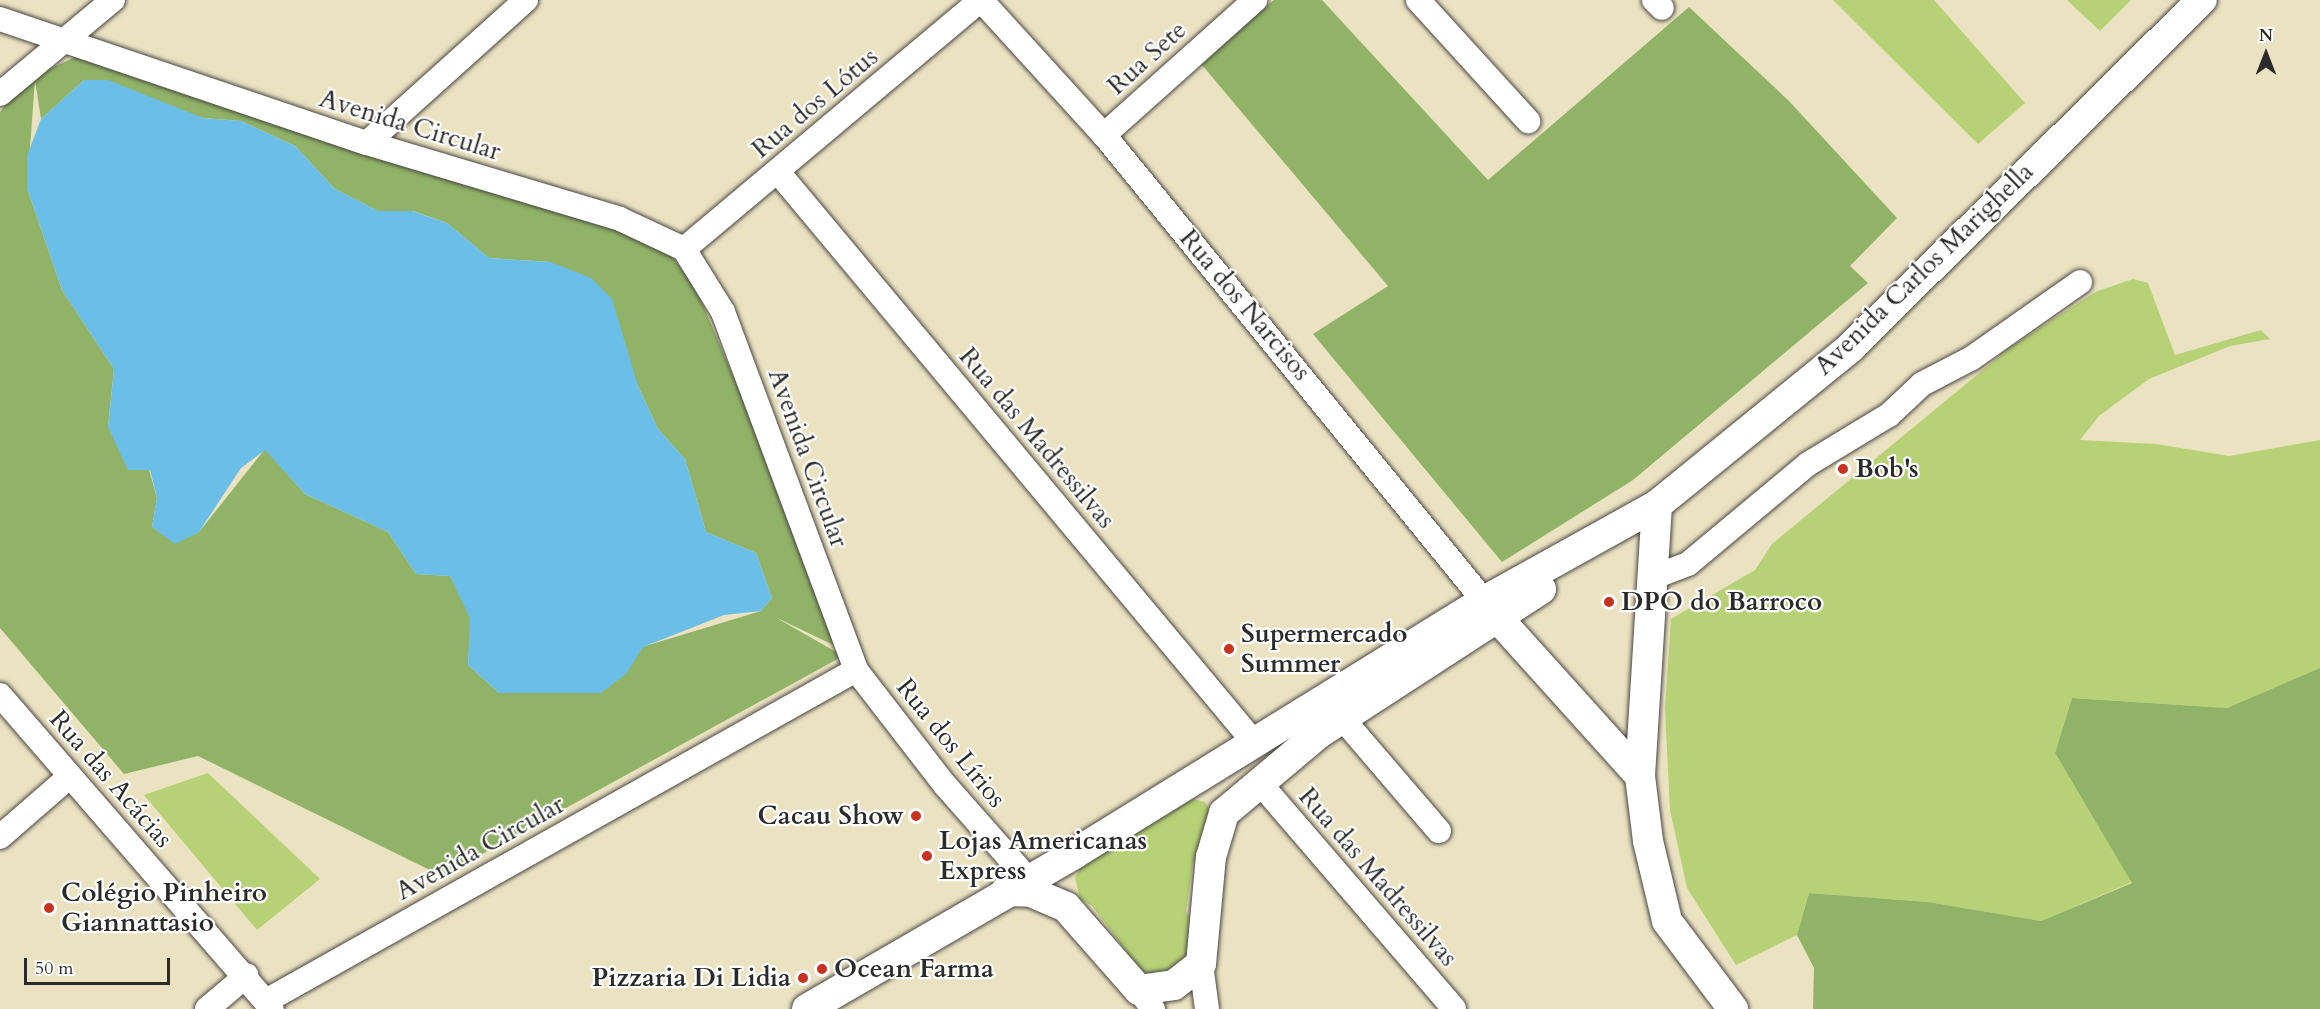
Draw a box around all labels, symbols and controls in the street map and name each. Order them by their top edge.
street label: Rua Sete [1101,15,1193,101]
north arrow [2236,24,2296,84]
text: N [2259,25,2273,47]
street label: Rua dos Lótus [746,41,884,165]
street label: Avenida Circular [316,83,504,167]
street label: Avenida Carlos Marighella [1808,156,2040,382]
street label: Rua dos Narcisos [1173,223,1317,387]
street label: Rua das Madressilvas [952,341,1122,535]
street label: Avenida Circular [761,364,855,552]
place label: Bob's [1855,453,1919,485]
marker: Bob's [1836,462,1850,476]
place label: DPO do Barroco [1621,586,1822,618]
marker: DPO do Barroco [1602,595,1616,609]
place label: Supermercado Summer [1241,618,1408,680]
marker: Supermercado Summer [1222,642,1236,656]
street label: Rua dos Lírios [890,672,1012,814]
street label: Rua das Acácias [43,704,179,854]
street label: Rua das Madressilvas [1292,781,1464,973]
street label: Avenida Circular [390,789,570,907]
place label: Cacau Show [758,800,904,832]
marker: Cacau Show [909,809,923,823]
place label: Lojas Americanas Express [939,825,1147,886]
marker: Lojas Americanas Express [920,849,934,863]
place label: Colégio Pinheiro Giannattasio [61,877,267,939]
marker: Colégio Pinheiro Giannattasio [42,901,56,915]
scale bar [27,946,172,984]
place label: Ocean Farma [834,953,994,985]
text: 50 m [35,956,74,981]
place label: Pizzaria Di Lidia [592,962,791,994]
marker: Ocean Farma [815,962,829,976]
marker: Pizzaria Di Lidia [796,971,810,985]

